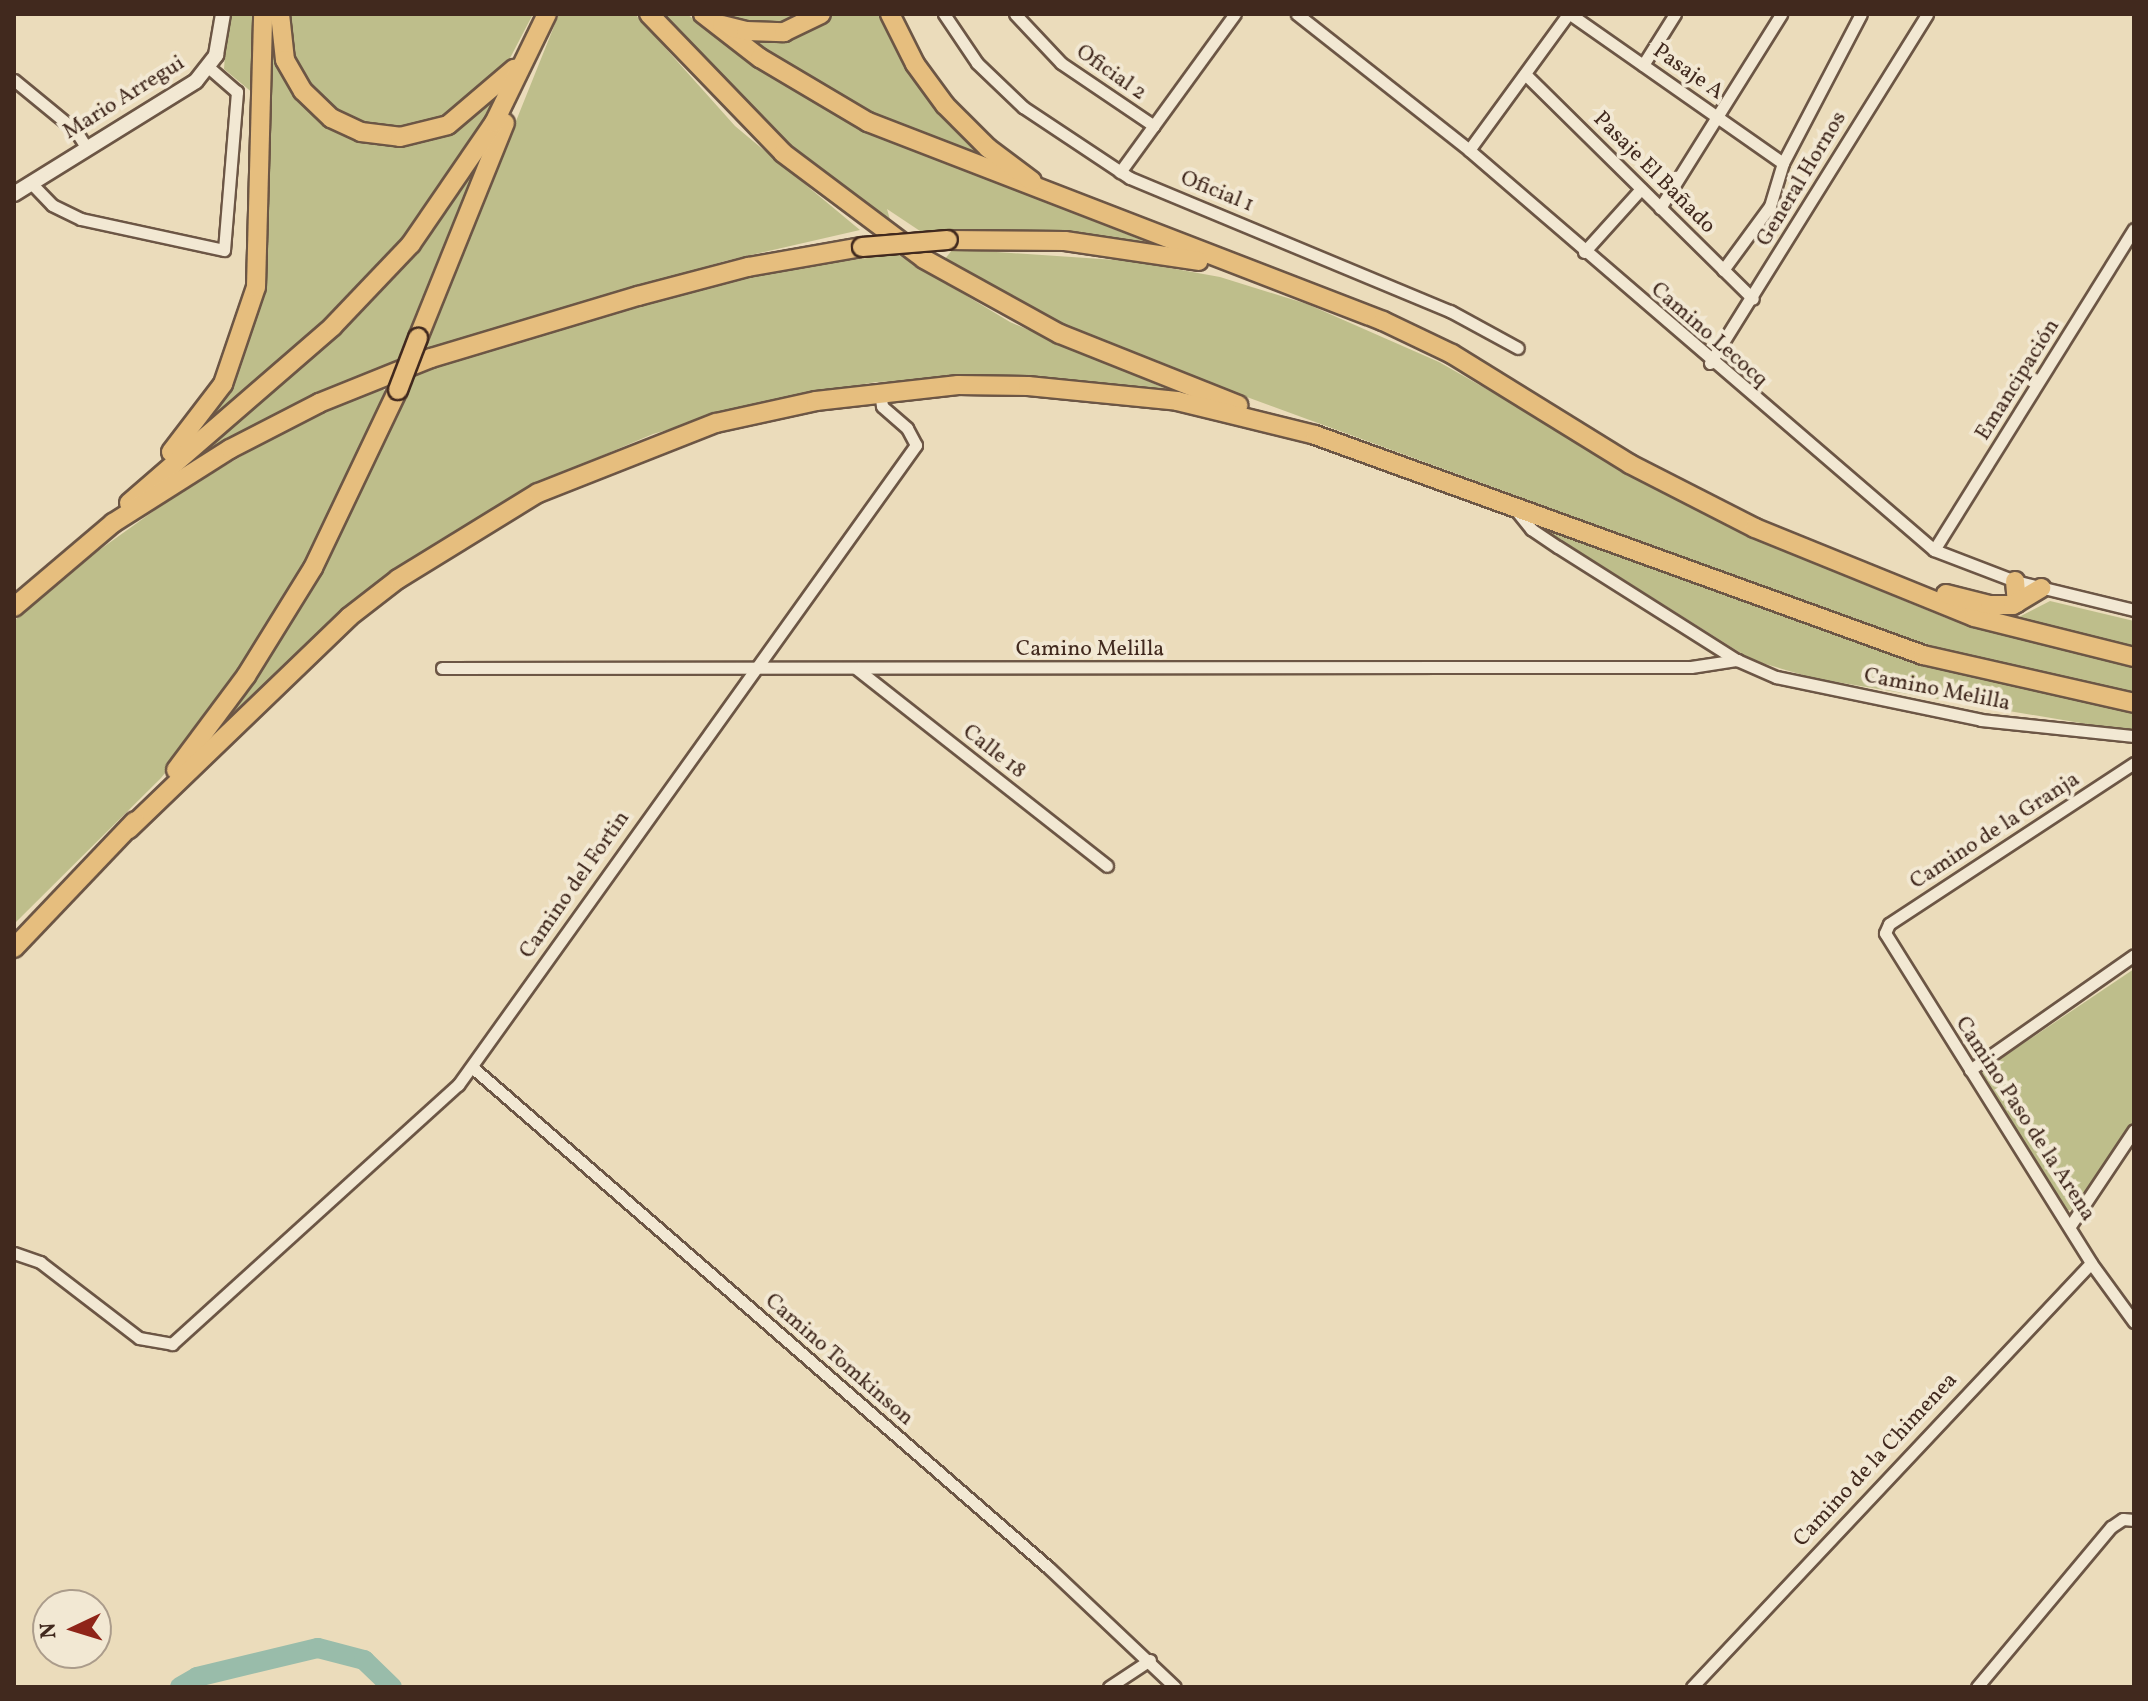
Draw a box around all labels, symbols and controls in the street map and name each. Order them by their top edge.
street label: Pasaje A [1647,38,1729,106]
street label: Oficial 2 [1071,39,1151,107]
street label: Mario Arregui [58,50,190,146]
street label: Pasaje El Bañado [1587,106,1721,240]
street label: General Hornos [1751,107,1853,251]
street label: Oficial 1 [1176,165,1258,219]
street label: Camino Lecocq [1645,277,1773,393]
street label: Emancipación [1970,314,2066,446]
street label: Camino Melilla [1016,637,1164,663]
street label: Camino Melilla [1862,663,2012,717]
street label: Calle 18 [957,719,1031,785]
street label: Camino de la Granja [1905,766,2085,896]
street label: Camino del Fortin [514,806,636,964]
street label: Camino Paso de la Arena [1949,1012,2101,1226]
street label: Camino Tomkinson [759,1288,919,1432]
street label: Camino de la Chimenea [1788,1367,1964,1553]
north arrow [32,1589,112,1669]
text: N [34,1622,66,1640]

